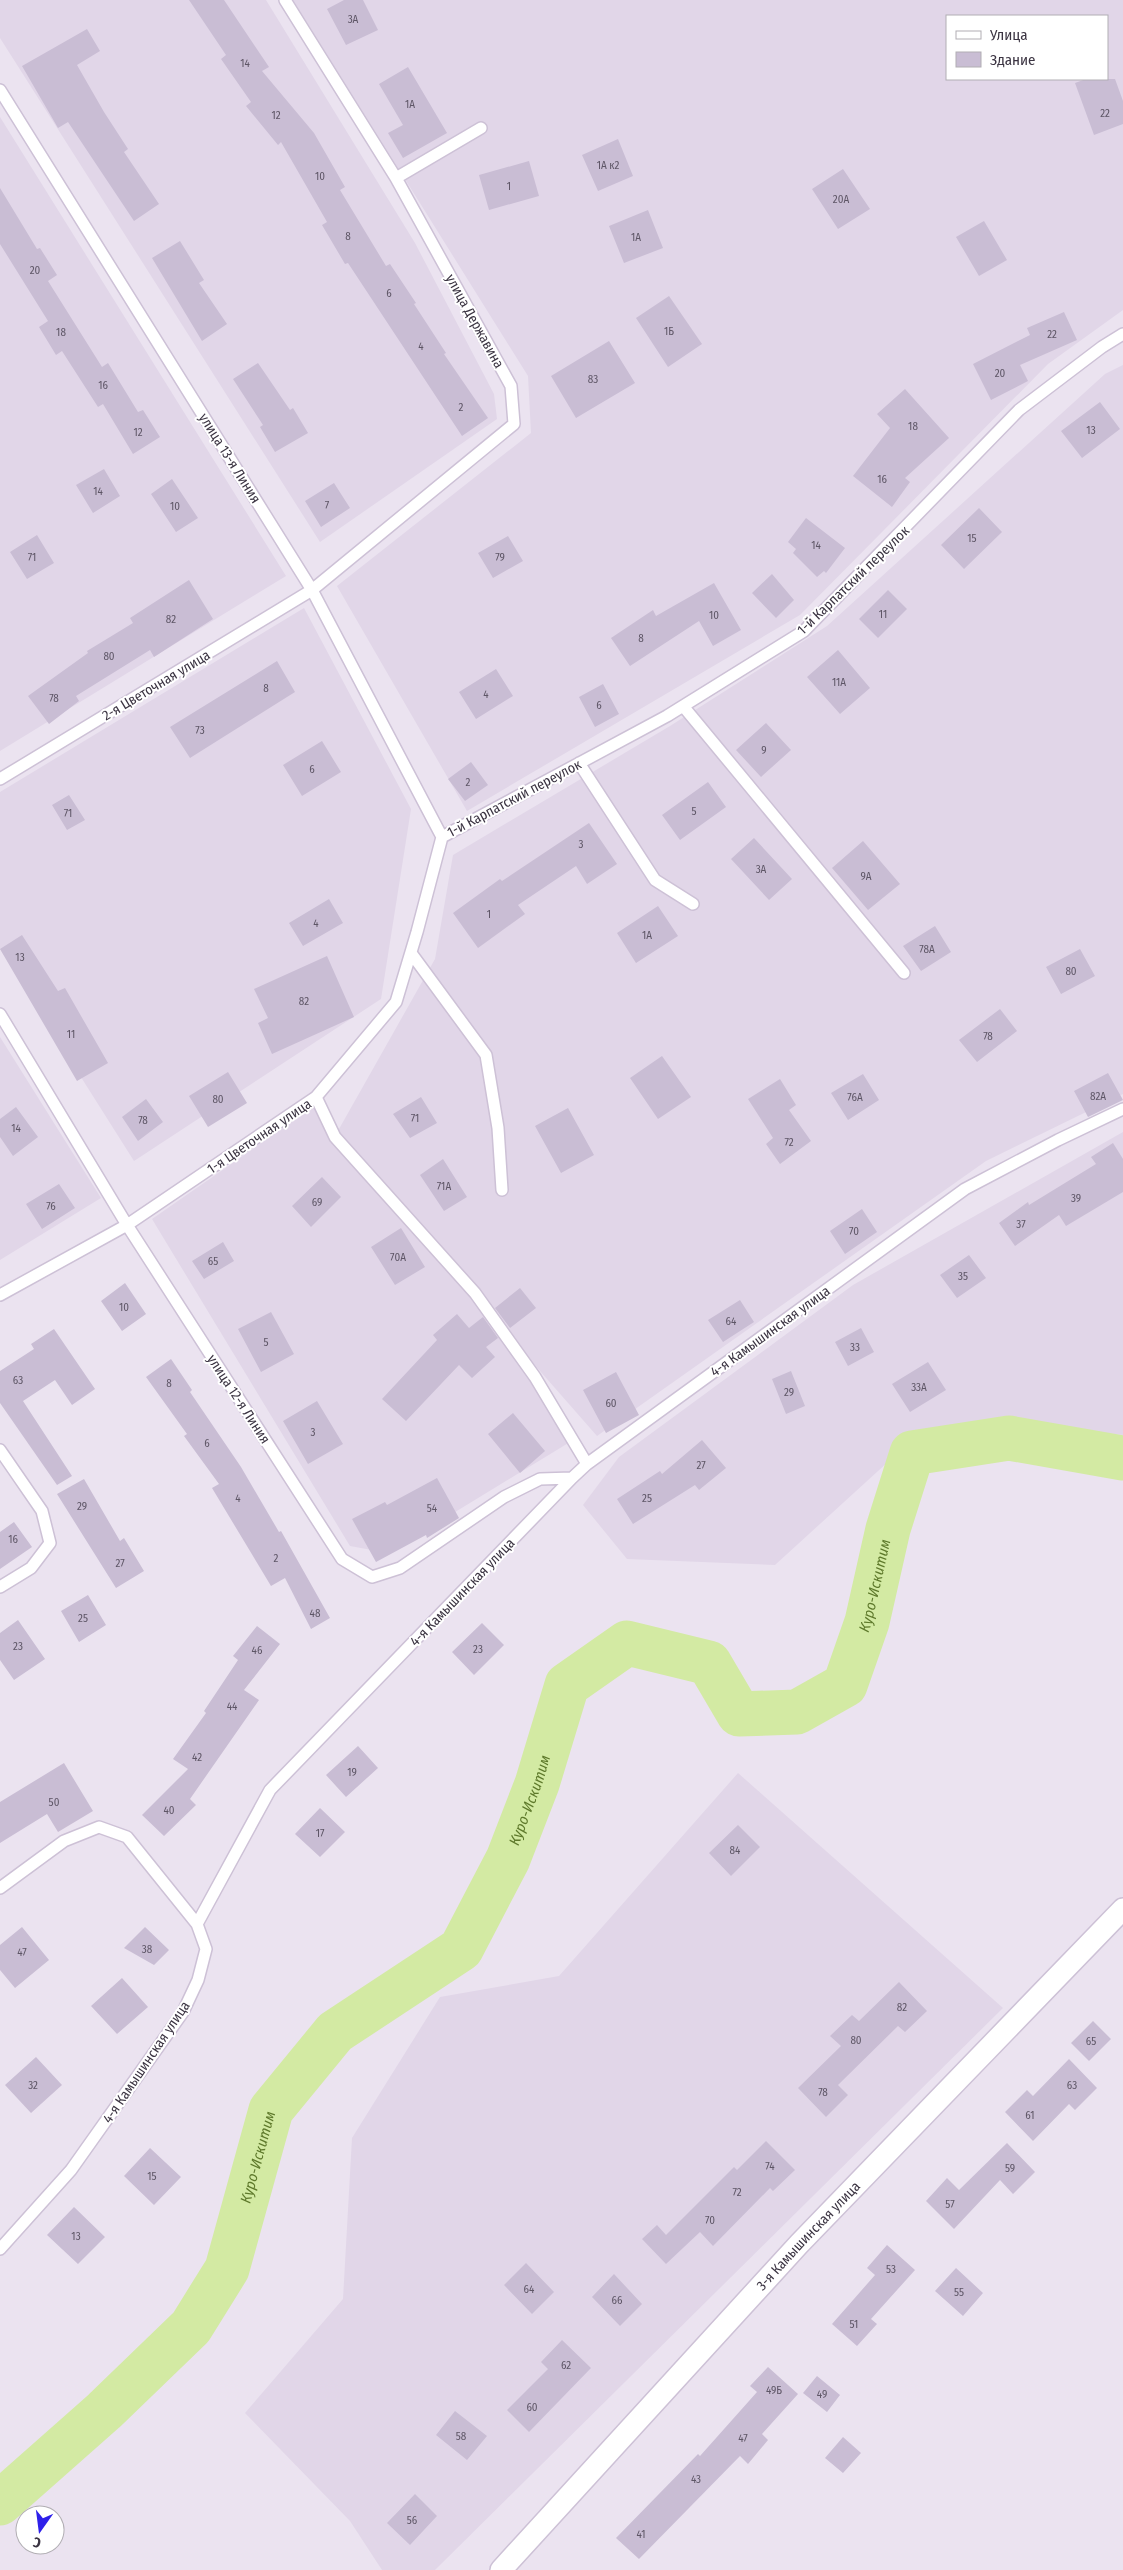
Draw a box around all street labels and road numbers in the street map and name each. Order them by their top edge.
street label: улица Державина [442,271,507,371]
street label: улица 13-я Линия [195,410,264,506]
street label: 1-й Карпатский переулок [794,522,913,638]
street label: 2-я Цветочная улица [99,646,213,724]
street label: 1-й Карпатский переулок [444,756,584,841]
street label: 1-я Цветочная улица [204,1095,315,1178]
street label: 4-я Камышинская улица [707,1282,833,1380]
street label: улица 12-я Линия [203,1351,274,1447]
street label: 4-я Камышинская улица [406,1535,518,1650]
street label: 4-я Камышинская улица [99,1998,194,2127]
street label: 3-я Камышинская улица [753,2178,864,2294]

